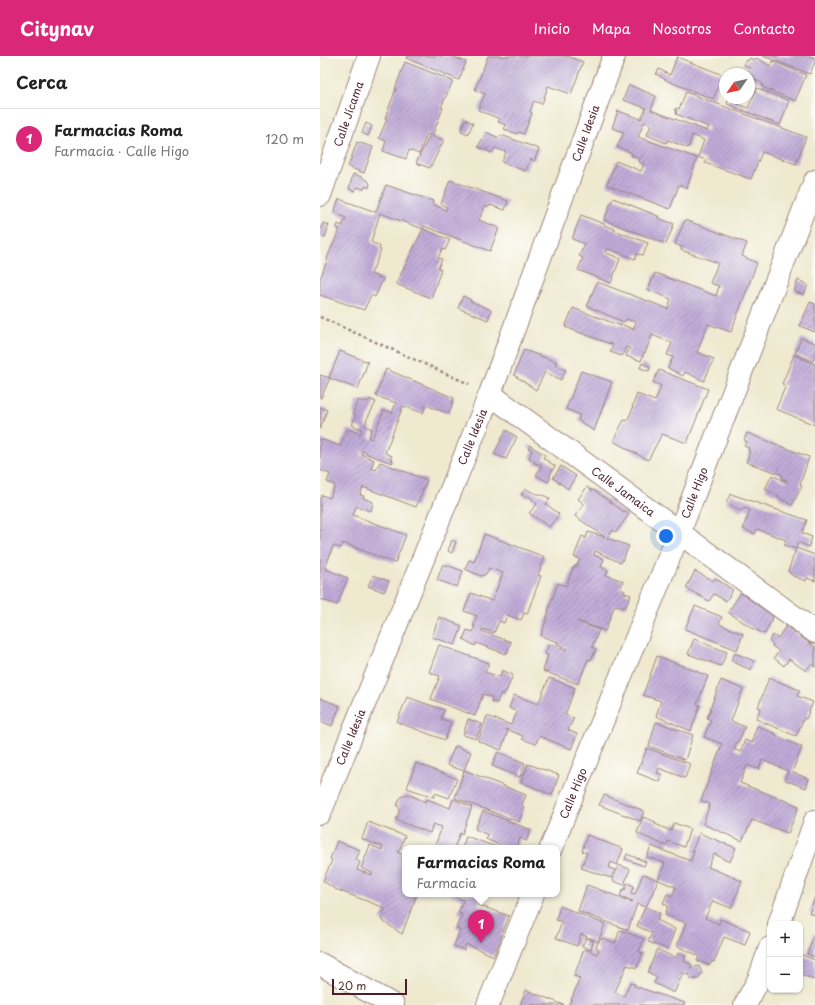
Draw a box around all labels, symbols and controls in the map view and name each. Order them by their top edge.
text: Citynav [20,14,94,42]
text: Inicio [534,18,570,39]
text: Mapa [592,18,630,39]
text: Nosotros [652,18,712,39]
text: Contacto [734,18,795,39]
north arrow [719,68,755,104]
text: Cerca [16,69,67,95]
street label: Calle Jícama [329,79,368,149]
street label: Calle Idesia [567,102,604,164]
text: Farmacias Roma [54,118,183,141]
text: 1 [26,129,32,148]
text: 120 m [265,129,304,148]
text: Farmacia · Calle Higo [54,141,189,160]
street label: Calle Idesia [453,406,491,467]
street label: Calle Jamaica [588,462,659,520]
street label: Calle Higo [676,465,712,521]
your location [656,526,676,546]
street label: Calle Idesia [331,706,370,768]
street label: Calle Higo [555,765,591,821]
popup [402,845,560,897]
text: Farmacias Roma [417,850,545,873]
text: Farmacia [417,873,477,892]
pin: 1 [468,910,494,943]
map controls [767,921,803,993]
button: + [767,921,803,957]
button: − [767,957,803,993]
scale bar [332,977,407,996]
text: 20 m [338,977,366,994]

